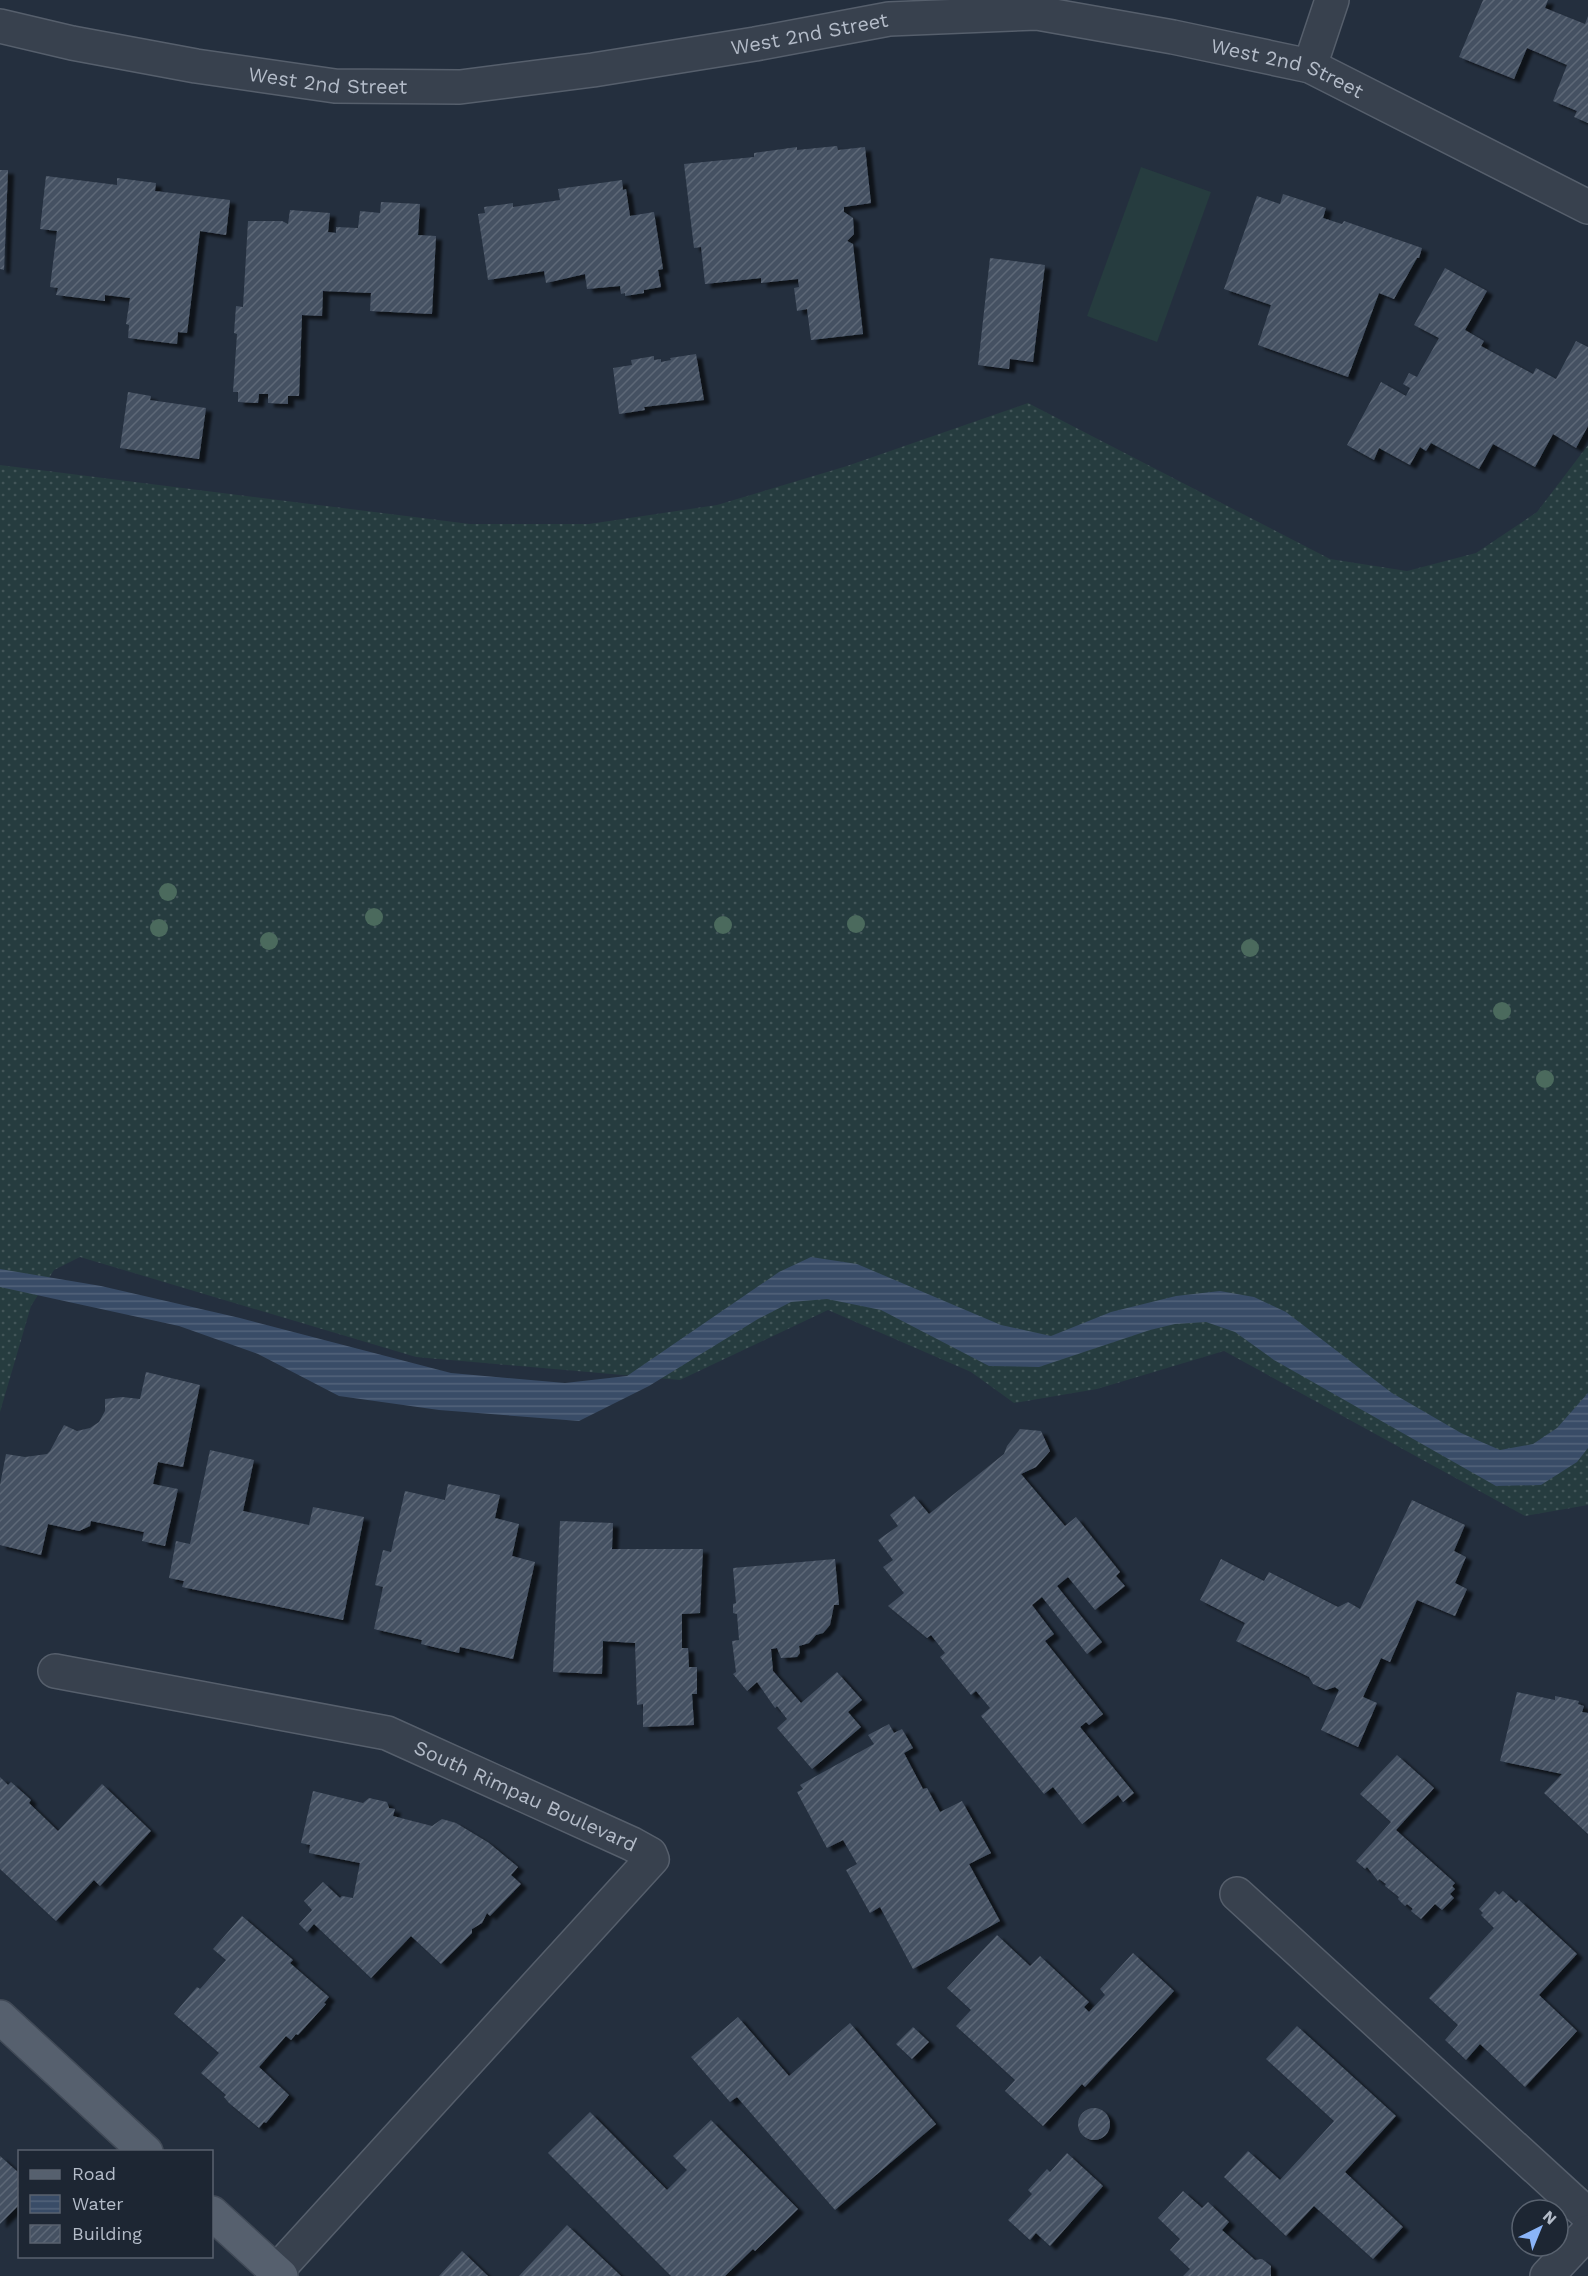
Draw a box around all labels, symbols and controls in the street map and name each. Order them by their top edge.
street label: West 2nd Street [729,7,891,60]
street label: West 2nd Street [1209,33,1368,103]
street label: West 2nd Street [247,62,408,99]
street label: South Rimpau Boulevard [410,1735,641,1857]
legend [18,2150,213,2258]
text: Road [72,2163,116,2184]
text: Water [72,2193,124,2214]
north arrow [1510,2198,1570,2258]
text: N [1539,2206,1561,2228]
text: Building [72,2223,142,2244]

